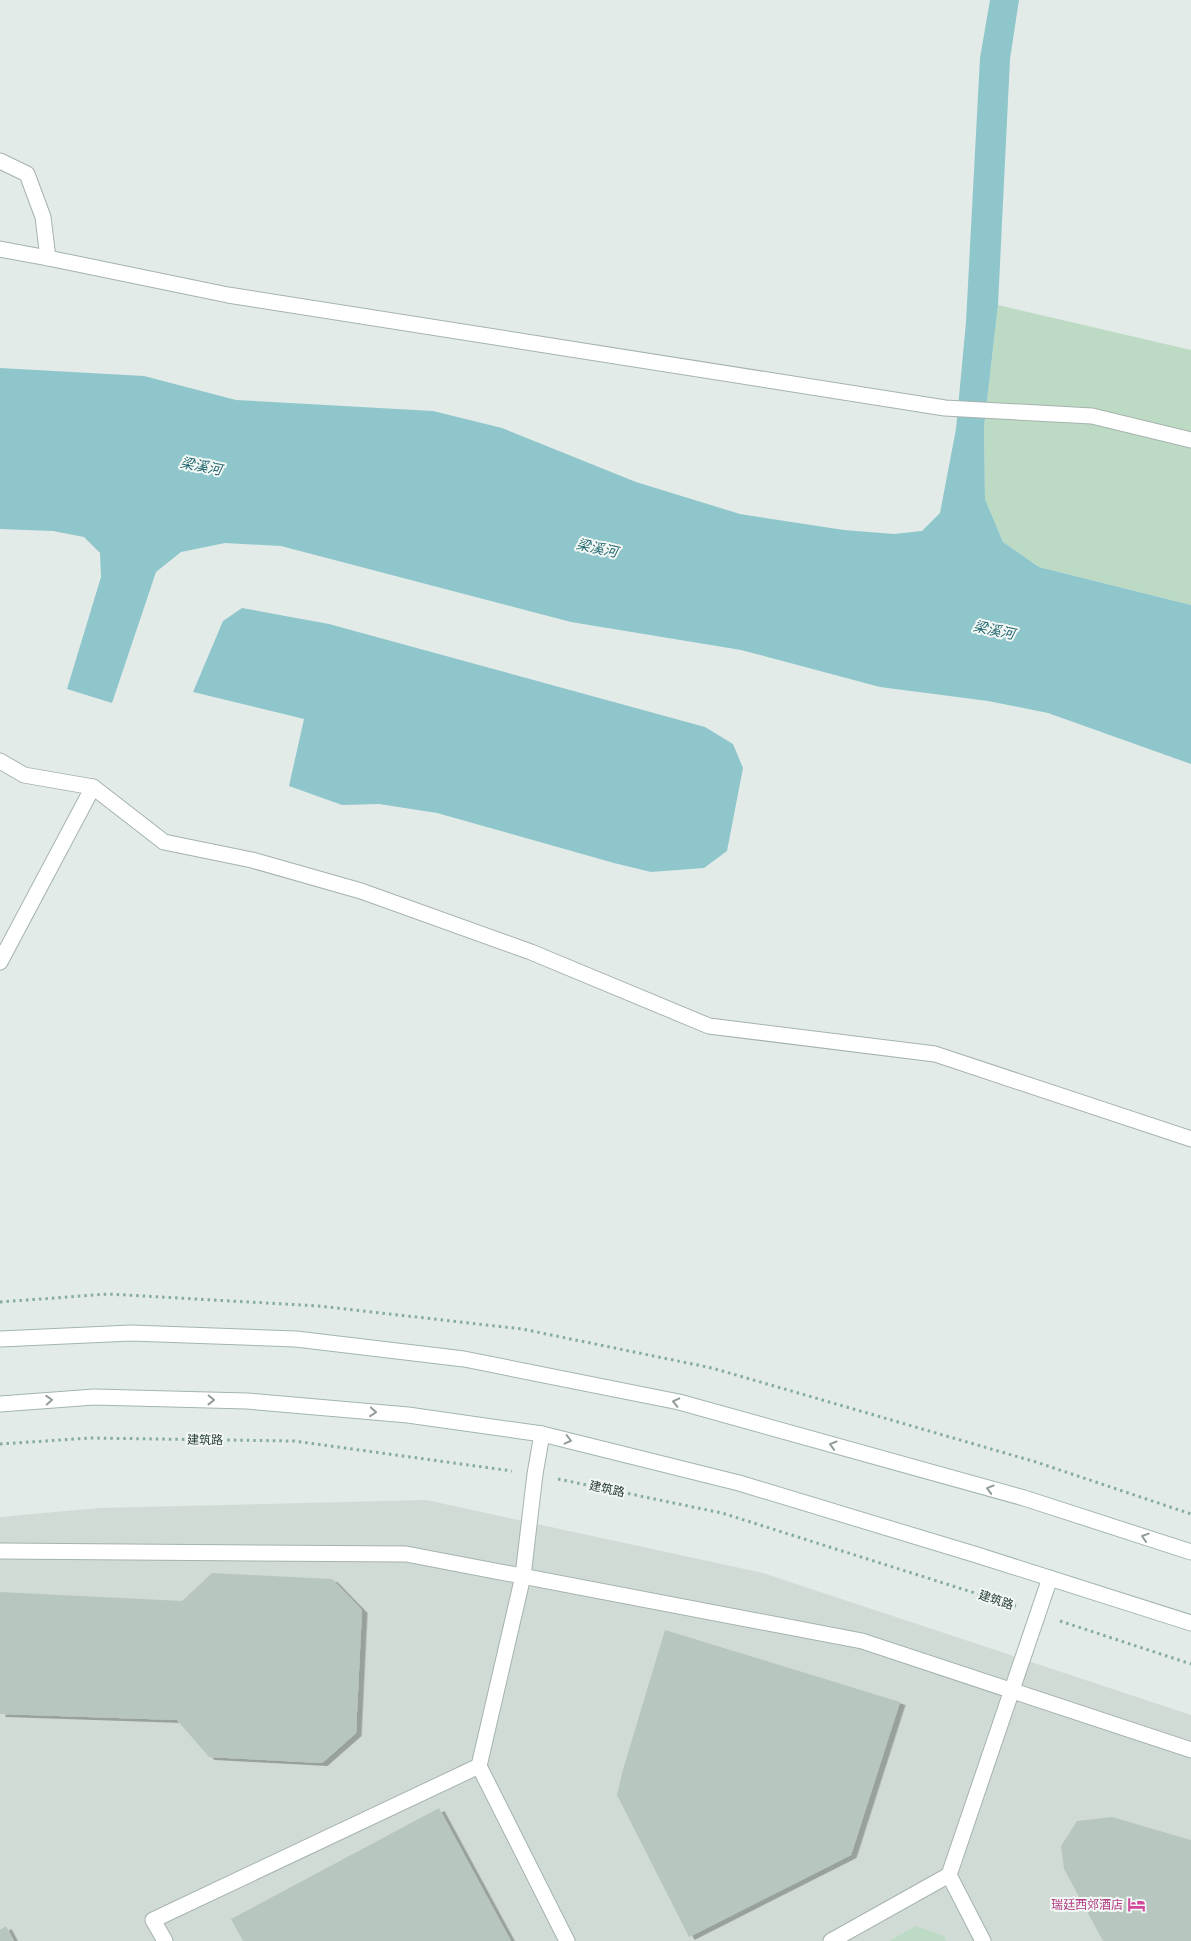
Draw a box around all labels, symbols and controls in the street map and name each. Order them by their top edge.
water label: 梁溪河 [179,454,226,479]
water label: 梁溪河 [575,536,622,562]
water label: 梁溪河 [972,618,1019,644]
one-way arrow [45,1395,53,1406]
one-way arrow [208,1395,215,1405]
one-way arrow [672,1397,681,1408]
one-way arrow [369,1406,377,1417]
street label: 建筑路 [187,1433,223,1447]
one-way arrow [564,1434,573,1445]
one-way arrow [829,1441,838,1451]
street label: 建筑路 [588,1478,626,1500]
one-way arrow [986,1484,994,1494]
one-way arrow [1141,1533,1149,1543]
street label: 建筑路 [977,1588,1015,1612]
hotel icon: 瑞廷西郊酒店 [1127,1895,1147,1915]
place label: 瑞廷西郊酒店 [1051,1898,1123,1912]

